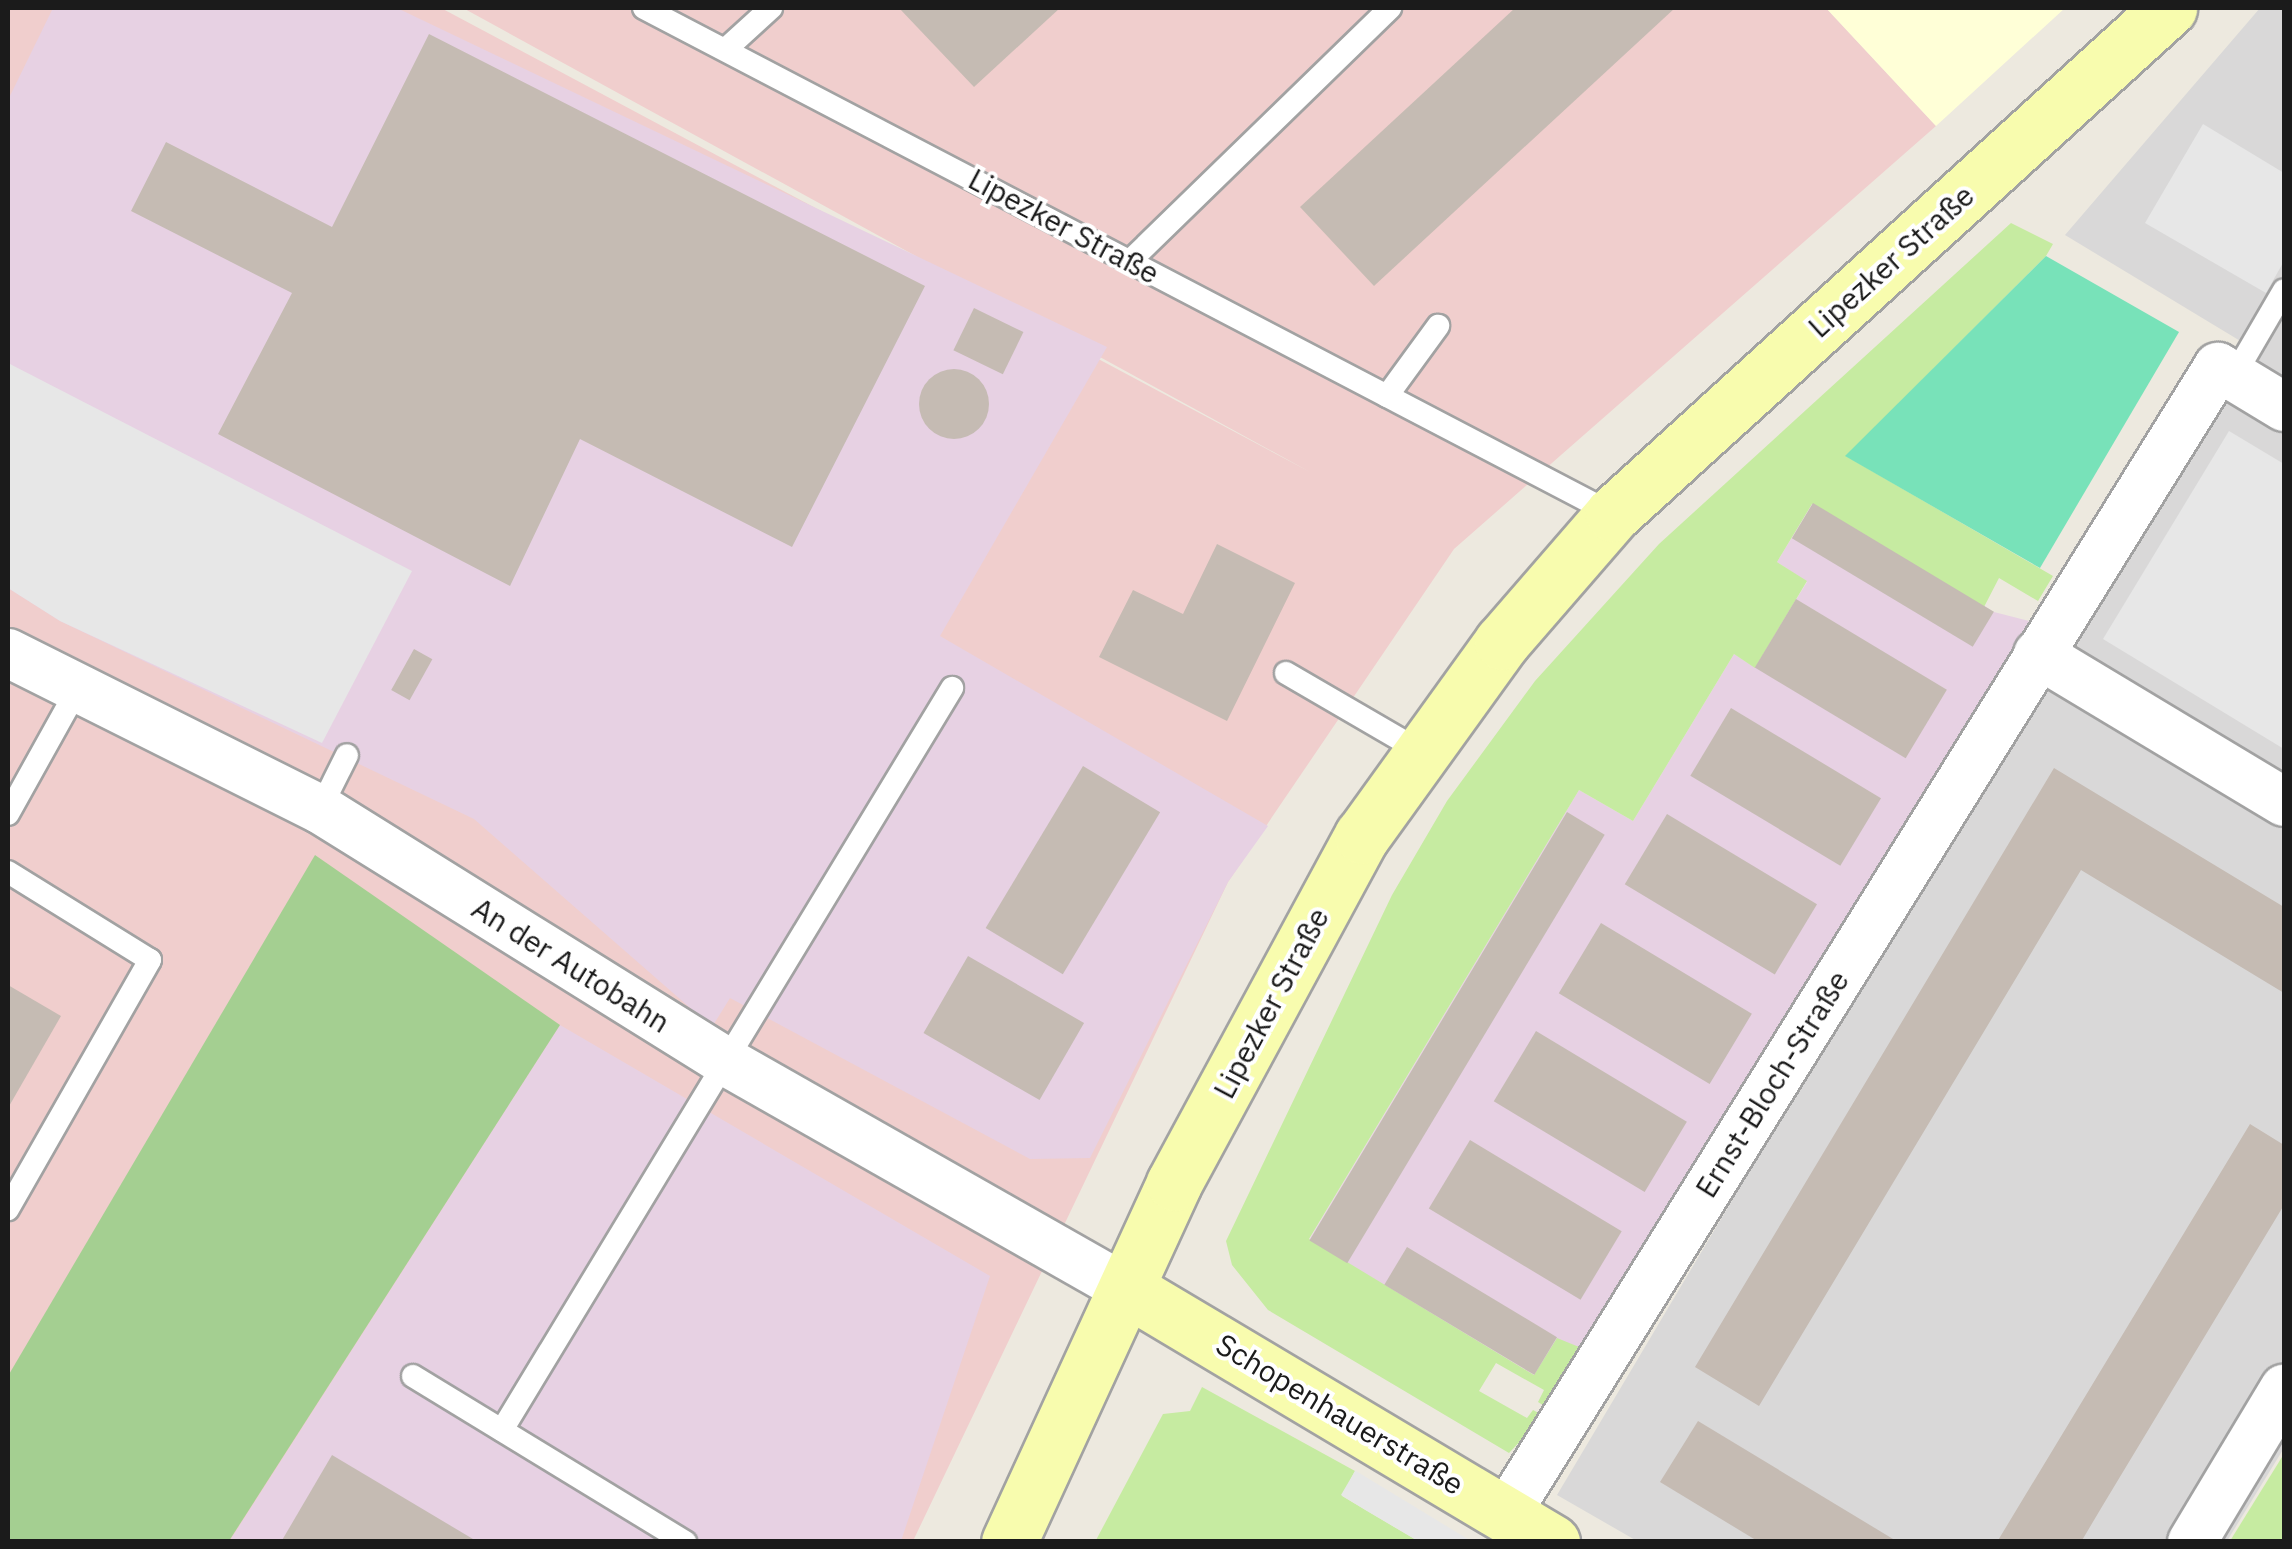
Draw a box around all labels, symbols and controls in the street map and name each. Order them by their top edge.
street label: Lipezker Straße [963,161,1165,291]
street label: Lipezker Straße [1801,177,1981,345]
street label: An der Autobahn [466,890,676,1040]
street label: Lipezker Straße [1206,902,1336,1104]
street label: Ernst-Bloch-Straße [1688,964,1856,1204]
street label: Schopenhauerstraße [1210,1326,1470,1502]

